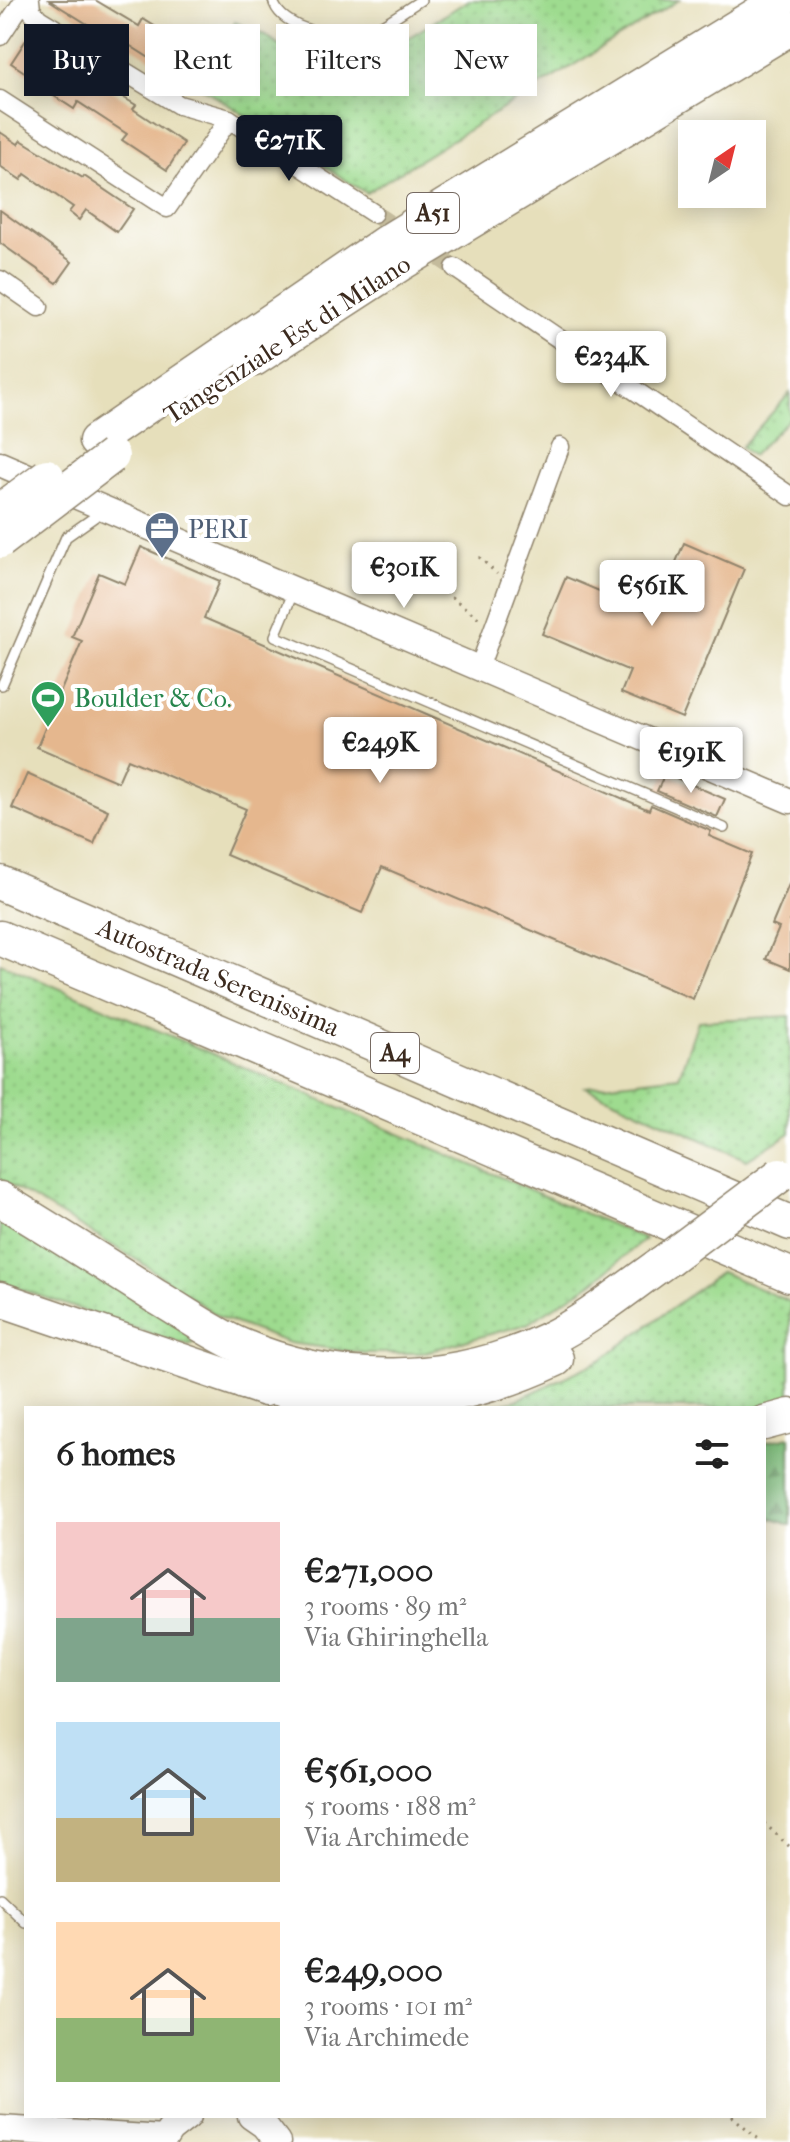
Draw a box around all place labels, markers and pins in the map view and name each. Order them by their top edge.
pin: €271K [233,115,345,183]
pin: €234K [555,331,667,399]
office icon: PERI [143,510,181,560]
place label: PERI [188,514,248,545]
pin: €301K [348,542,460,610]
pin: €561K [596,560,708,628]
sports icon: Boulder & Co. [29,679,67,729]
place label: Boulder & Co. [74,683,232,714]
pin: €249K [324,717,436,785]
pin: €191K [635,727,747,795]

